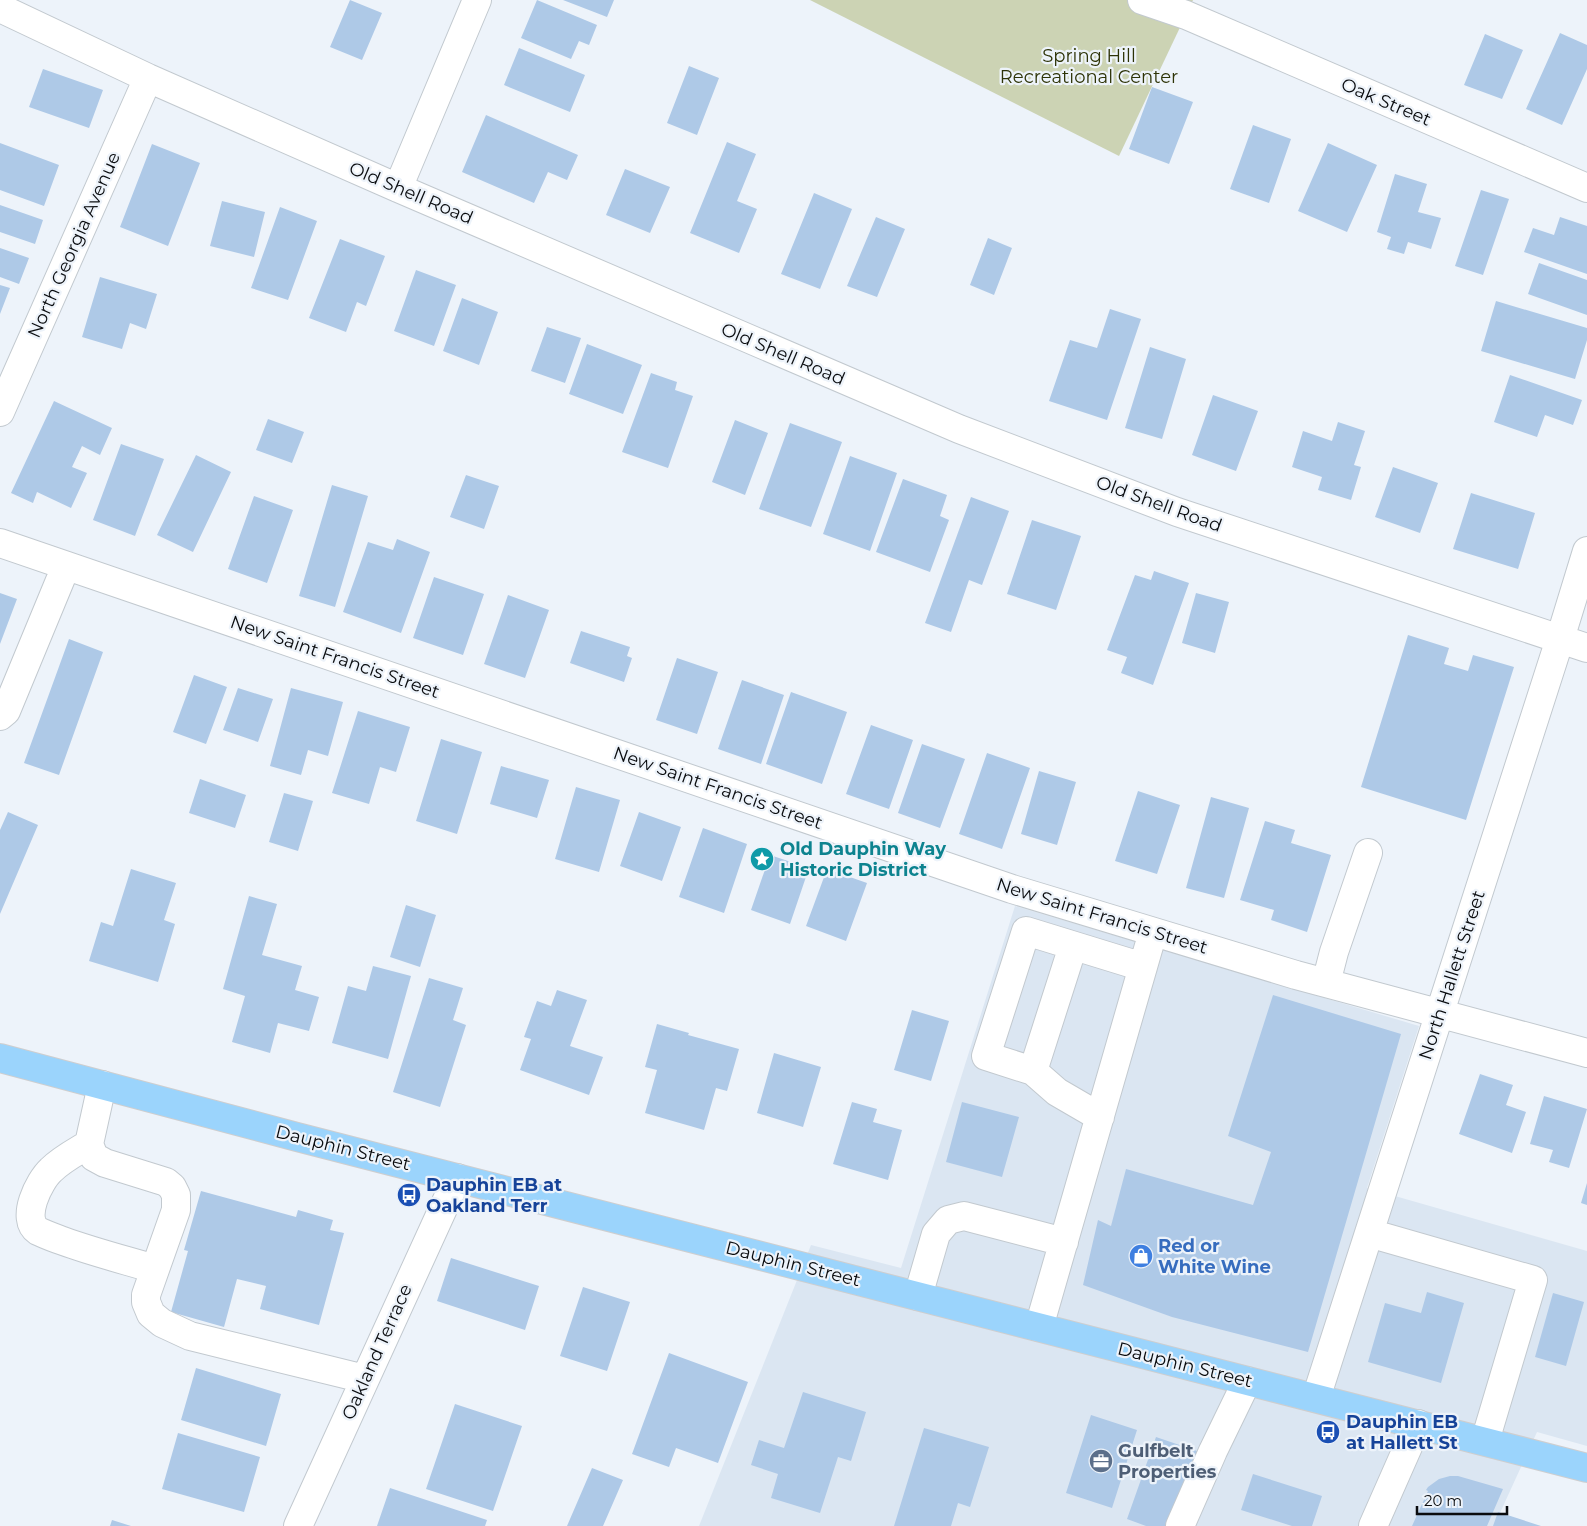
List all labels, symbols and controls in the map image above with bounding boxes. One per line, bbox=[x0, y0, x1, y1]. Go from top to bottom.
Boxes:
park label: Spring Hill Recreational Center bbox=[1000, 45, 1178, 88]
street label: Oak Street bbox=[1338, 73, 1434, 131]
street label: North Georgia Avenue bbox=[23, 149, 125, 341]
street label: Old Shell Road bbox=[346, 157, 476, 229]
street label: Old Shell Road bbox=[718, 318, 848, 390]
street label: Old Shell Road bbox=[1093, 471, 1225, 537]
street label: New Saint Francis Street bbox=[227, 611, 443, 703]
street label: New Saint Francis Street bbox=[610, 742, 826, 834]
place label: Old Dauphin Way Historic District bbox=[780, 838, 946, 881]
place icon: Old Dauphin Way Historic District bbox=[749, 846, 775, 872]
street label: New Saint Francis Street bbox=[994, 873, 1210, 959]
street label: North Hallett Street bbox=[1414, 887, 1490, 1063]
street label: Dauphin Street bbox=[273, 1121, 413, 1175]
place label: Dauphin EB at Oakland Terr bbox=[426, 1174, 562, 1217]
bus stop icon: Dauphin EB at Oakland Terr bbox=[396, 1182, 422, 1208]
place label: Red or White Wine bbox=[1158, 1235, 1271, 1278]
street label: Dauphin Street bbox=[723, 1237, 863, 1291]
shop icon: Red or White Wine bbox=[1128, 1243, 1154, 1269]
street label: Oakland Terrace bbox=[337, 1281, 417, 1423]
street label: Dauphin Street bbox=[1115, 1338, 1255, 1392]
place label: Dauphin EB at Hallett St bbox=[1346, 1411, 1458, 1454]
bus stop icon: Dauphin EB at Hallett St bbox=[1315, 1419, 1341, 1445]
place label: Gulfbelt Properties bbox=[1118, 1440, 1217, 1483]
office icon: Gulfbelt Properties bbox=[1088, 1448, 1114, 1474]
scale bar bbox=[1417, 1484, 1507, 1516]
text: 20 m bbox=[1424, 1491, 1462, 1510]

